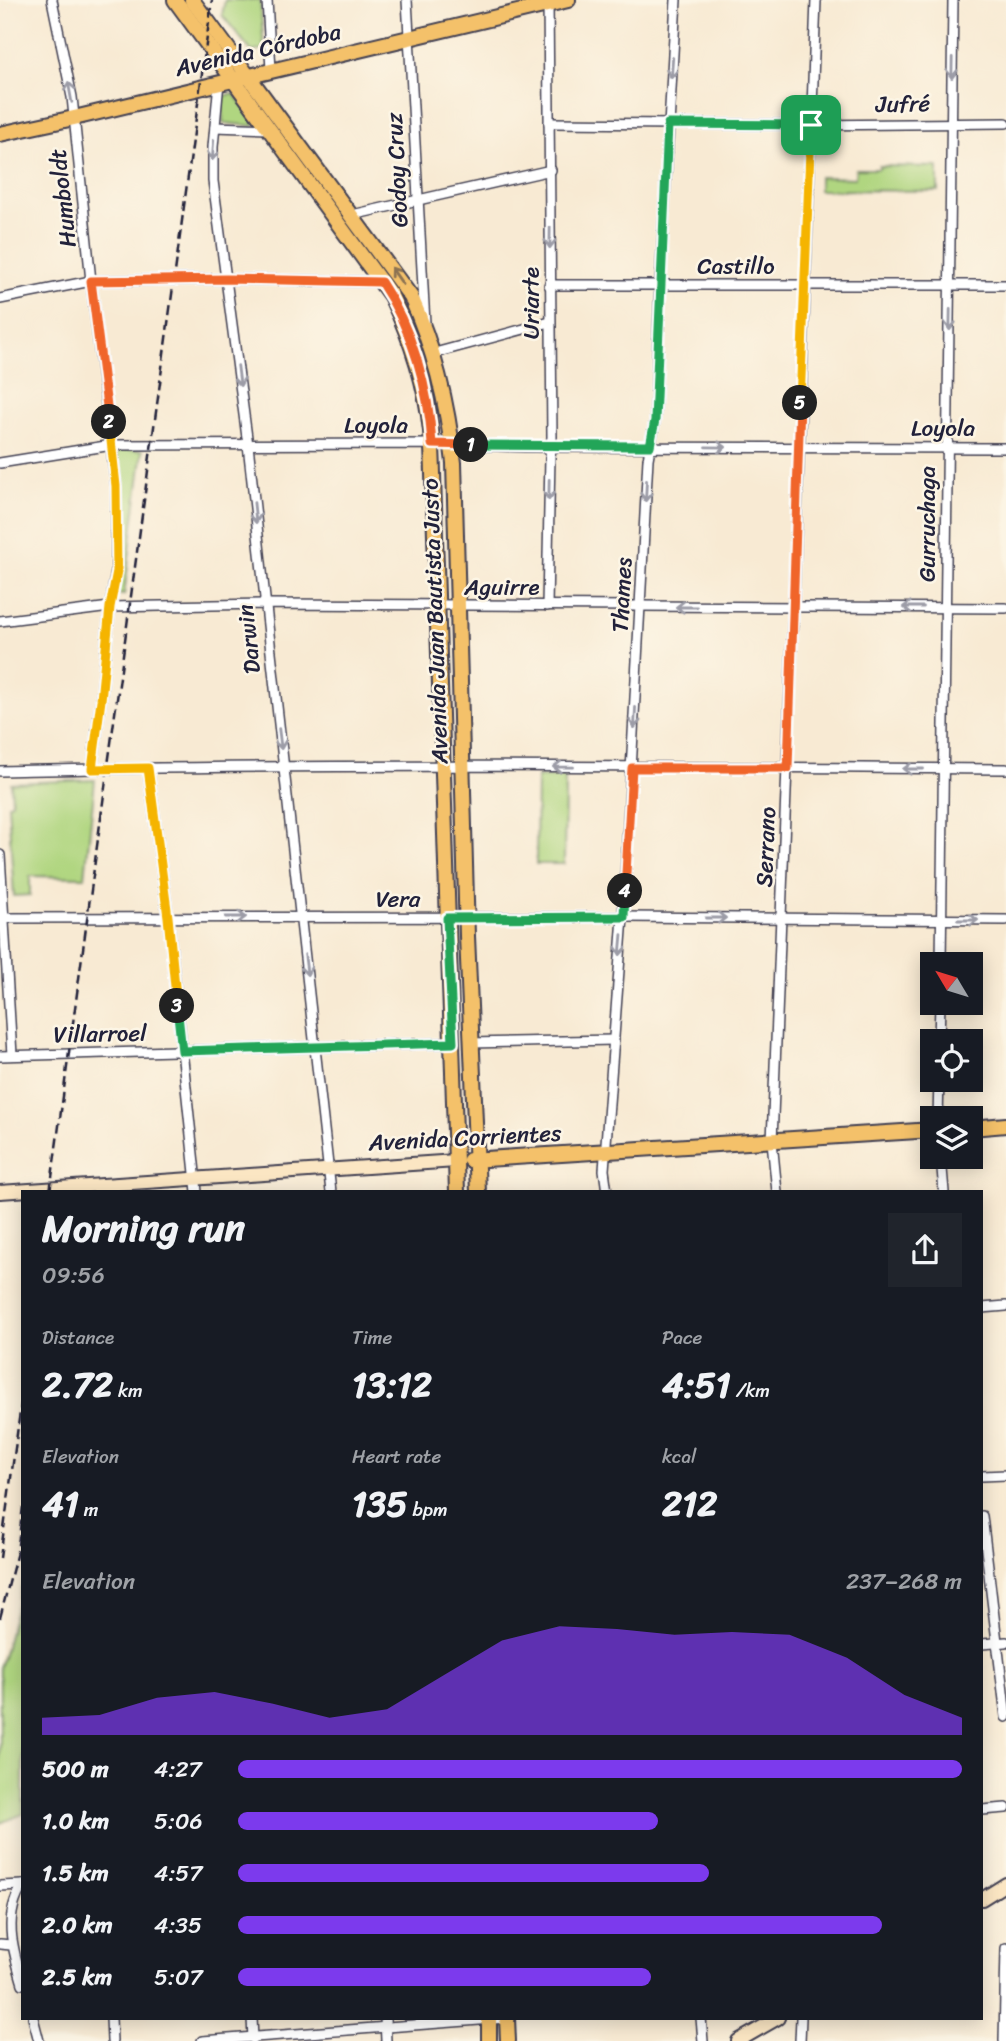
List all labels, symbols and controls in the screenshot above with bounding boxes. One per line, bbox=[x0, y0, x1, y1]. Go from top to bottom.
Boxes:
street label: Avenida Córdoba bbox=[170, 11, 345, 89]
one-way arrow bbox=[665, 56, 678, 79]
one-way arrow bbox=[945, 56, 959, 79]
one-way arrow bbox=[63, 81, 76, 104]
street label: Jufré bbox=[874, 83, 931, 125]
pin bbox=[781, 95, 841, 155]
icon: arrive bbox=[792, 106, 830, 144]
street label: Godoy Cruz bbox=[373, 111, 420, 228]
one-way arrow bbox=[206, 139, 219, 161]
street label: Humboldt bbox=[37, 147, 89, 249]
one-way arrow bbox=[543, 226, 557, 249]
street label: Castillo bbox=[697, 246, 775, 287]
one-way arrow bbox=[390, 267, 404, 286]
street label: Uriarte bbox=[511, 267, 552, 339]
one-way arrow bbox=[943, 308, 956, 331]
one-way arrow bbox=[233, 364, 246, 387]
pin: 5 bbox=[782, 386, 818, 420]
text: 5 bbox=[794, 386, 805, 419]
pin: 2 bbox=[92, 404, 126, 440]
text: 2 bbox=[103, 405, 114, 438]
street label: Loyola bbox=[344, 405, 408, 446]
street label: Loyola bbox=[911, 408, 975, 449]
pin: 1 bbox=[454, 428, 489, 462]
text: 1 bbox=[466, 428, 475, 461]
one-way arrow bbox=[705, 440, 728, 454]
street label: Gurruchaga bbox=[907, 466, 948, 582]
street label: Avenida Juan Bautista Justo bbox=[410, 477, 461, 765]
one-way arrow bbox=[542, 478, 556, 501]
one-way arrow bbox=[640, 479, 653, 502]
one-way arrow bbox=[248, 501, 261, 524]
street label: Thames bbox=[600, 556, 644, 634]
street label: Aguirre bbox=[463, 567, 540, 608]
one-way arrow bbox=[675, 600, 698, 614]
one-way arrow bbox=[902, 600, 925, 614]
street label: Darwin bbox=[225, 602, 273, 676]
one-way arrow bbox=[628, 706, 641, 729]
one-way arrow bbox=[273, 727, 286, 750]
one-way arrow bbox=[552, 760, 575, 774]
one-way arrow bbox=[902, 762, 925, 776]
street label: Serrano bbox=[743, 806, 789, 888]
pin: 4 bbox=[608, 874, 642, 908]
text: 4 bbox=[619, 874, 630, 907]
street label: Vera bbox=[376, 879, 421, 920]
one-way arrow bbox=[225, 910, 248, 924]
one-way arrow bbox=[704, 911, 727, 925]
one-way arrow bbox=[956, 913, 979, 927]
one-way arrow bbox=[614, 933, 627, 956]
north arrow bbox=[920, 952, 984, 1015]
map controls bbox=[920, 952, 983, 1169]
one-way arrow bbox=[300, 953, 313, 976]
pin: 3 bbox=[160, 988, 194, 1024]
text: 3 bbox=[171, 989, 182, 1022]
street label: Villarroel bbox=[53, 1013, 147, 1055]
button: locate bbox=[920, 1029, 983, 1092]
button: layers bbox=[920, 1106, 983, 1169]
street label: Avenida Corrientes bbox=[366, 1112, 563, 1164]
text: Morning run bbox=[42, 1195, 245, 1262]
button: share bbox=[888, 1213, 962, 1287]
text: 09:56 bbox=[42, 1255, 105, 1296]
text: Distance bbox=[42, 1321, 114, 1354]
text: Time bbox=[352, 1321, 392, 1354]
text: Pace bbox=[662, 1321, 702, 1354]
text: 2.72 bbox=[42, 1354, 113, 1416]
text: 13:12 bbox=[352, 1354, 432, 1416]
text: 4:51 bbox=[662, 1354, 731, 1416]
text: km bbox=[113, 1374, 143, 1407]
text: /km bbox=[731, 1374, 770, 1407]
text: Elevation bbox=[42, 1440, 119, 1473]
text: Heart rate bbox=[352, 1440, 441, 1473]
text: kcal bbox=[662, 1440, 697, 1473]
text: 41 bbox=[42, 1473, 79, 1535]
text: 135 bbox=[352, 1473, 408, 1535]
text: 212 bbox=[662, 1473, 717, 1535]
text: m bbox=[79, 1493, 98, 1526]
text: bpm bbox=[408, 1493, 448, 1526]
text: Elevation bbox=[42, 1561, 135, 1602]
text: 237–268 m bbox=[846, 1561, 962, 1602]
text: 500 m bbox=[42, 1749, 109, 1790]
text: 4:27 bbox=[154, 1749, 202, 1790]
text: 1.0 km bbox=[42, 1801, 109, 1842]
text: 5:06 bbox=[154, 1801, 203, 1842]
text: 1.5 km bbox=[42, 1853, 109, 1894]
text: 4:57 bbox=[154, 1853, 203, 1894]
text: 2.0 km bbox=[42, 1905, 113, 1946]
text: 4:35 bbox=[154, 1905, 202, 1946]
text: 2.5 km bbox=[42, 1957, 112, 1998]
text: 5:07 bbox=[154, 1957, 203, 1998]

